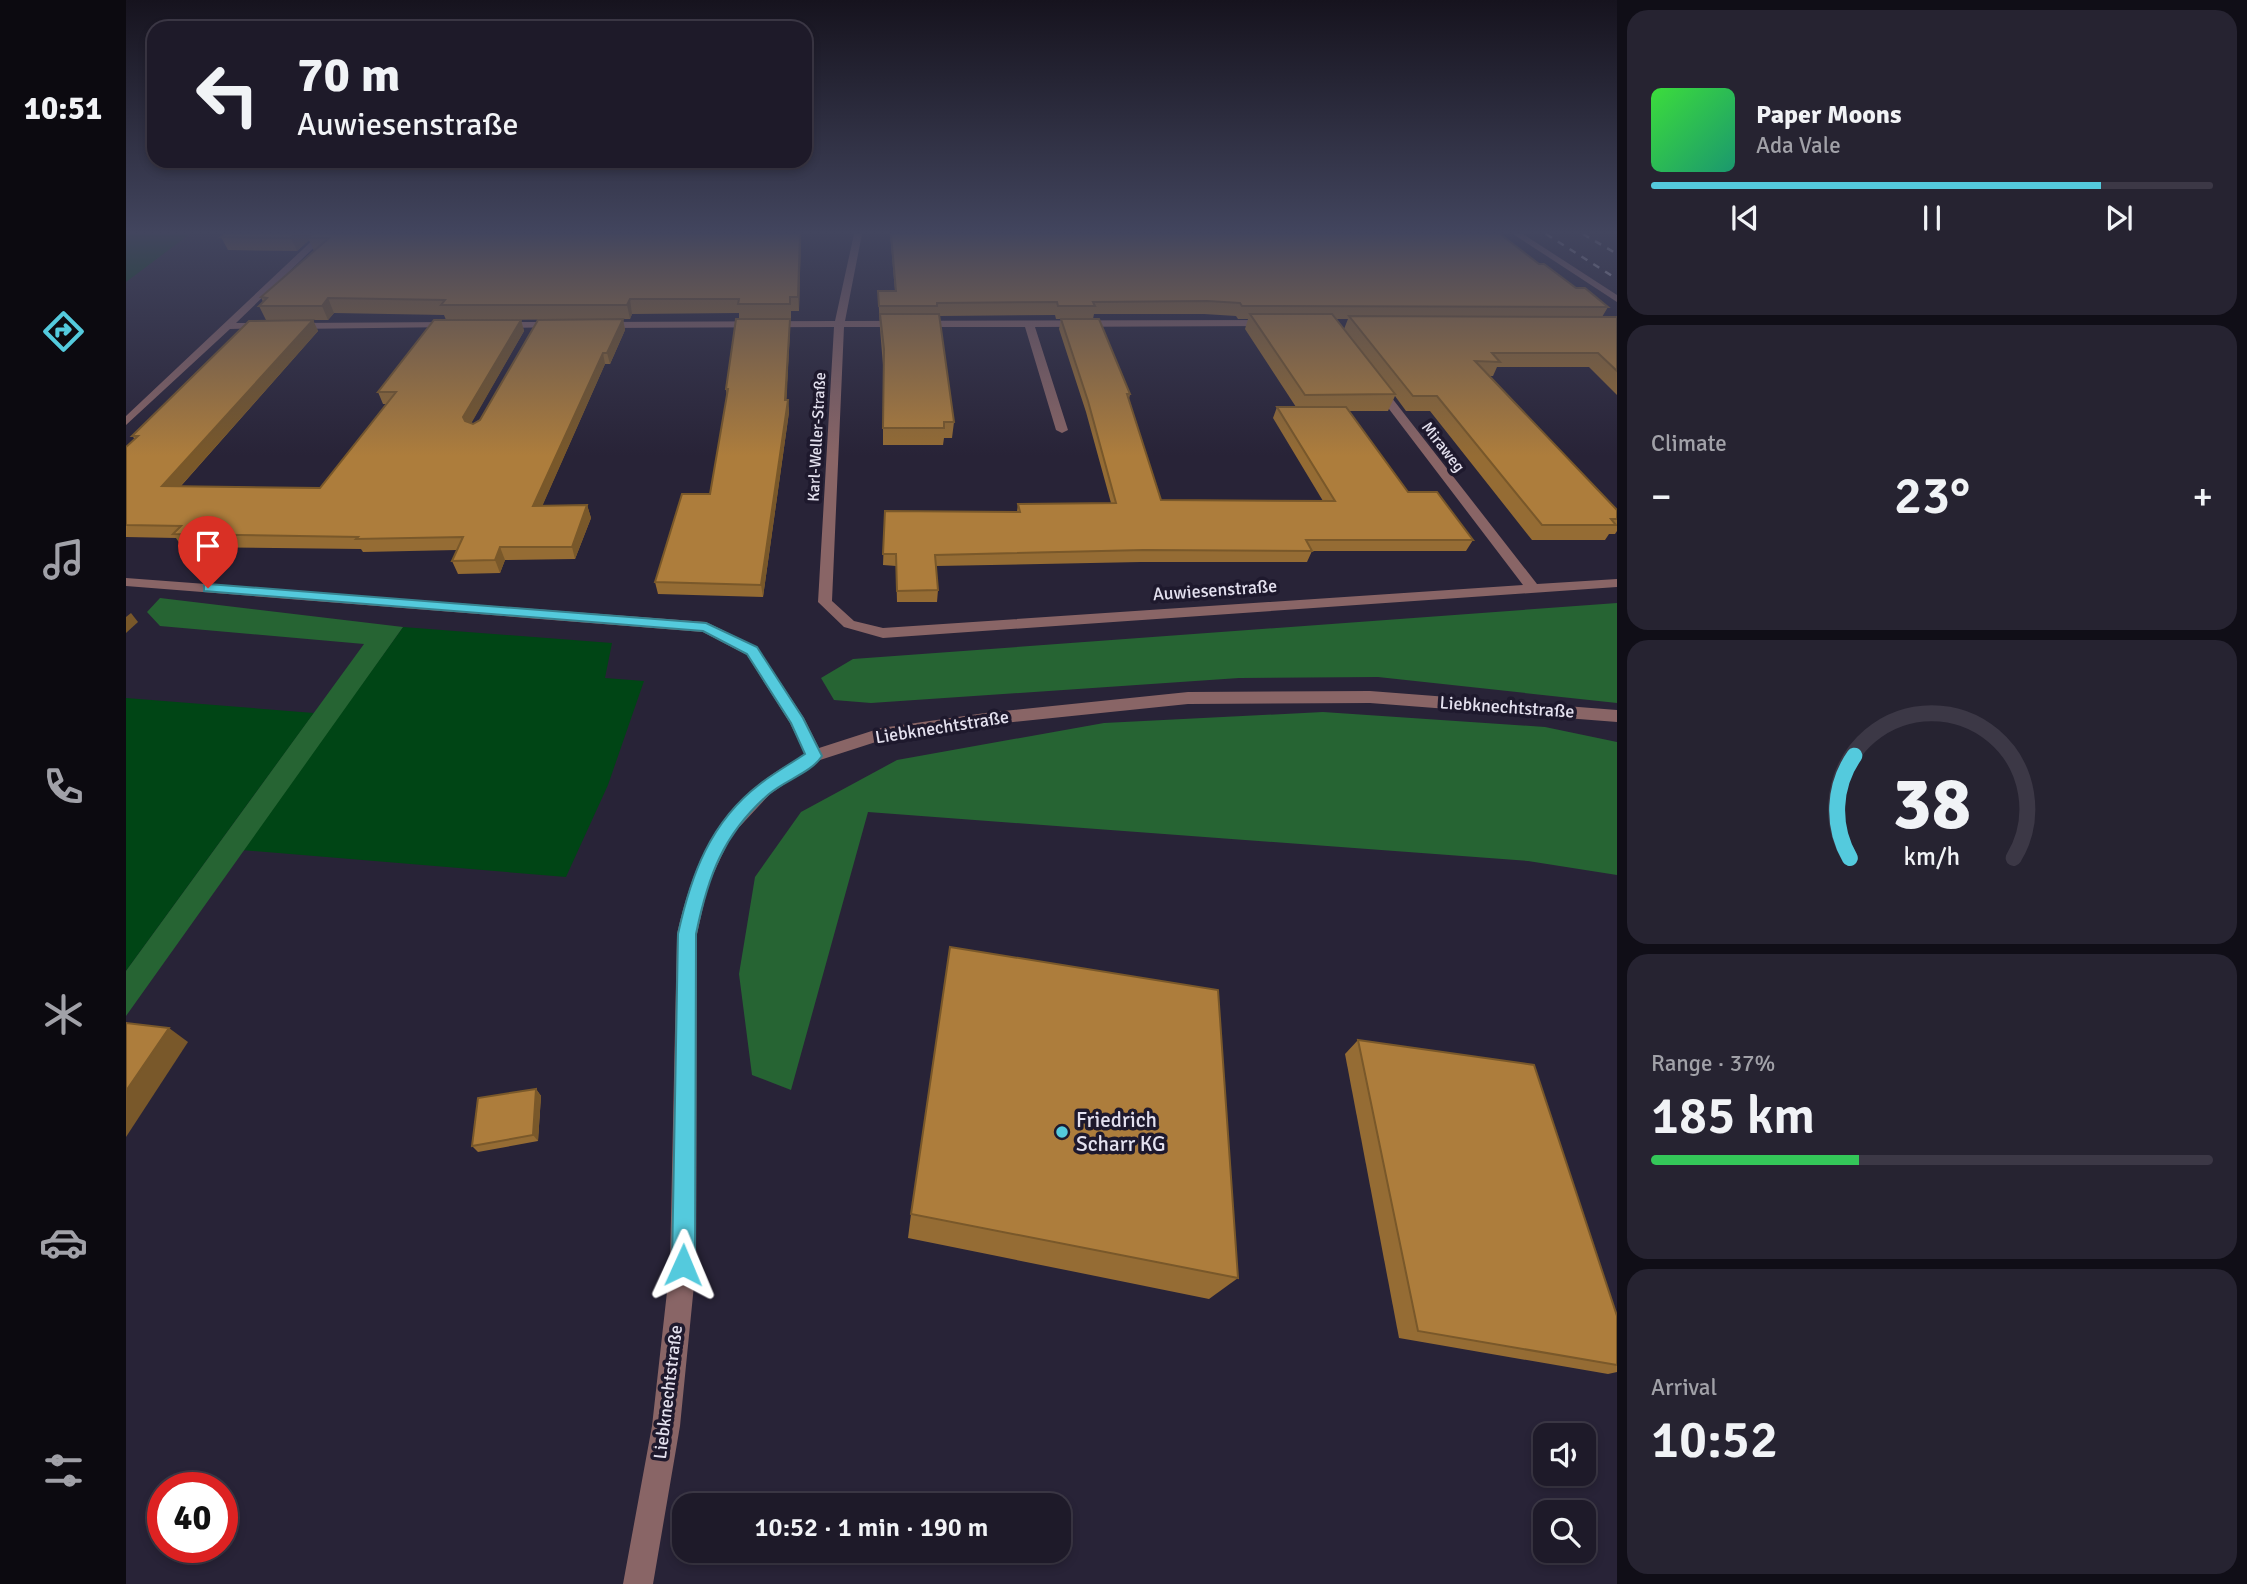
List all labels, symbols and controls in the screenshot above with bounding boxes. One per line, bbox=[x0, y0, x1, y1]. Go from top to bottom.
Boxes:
text: 70 m bbox=[297, 45, 400, 105]
icon: left bbox=[182, 49, 273, 140]
text: 10:51 bbox=[24, 89, 102, 128]
text: Paper Moons bbox=[1756, 99, 1902, 131]
text: Auwiesenstraße bbox=[297, 105, 518, 144]
text: Ada Vale bbox=[1756, 131, 1841, 160]
icon: previous bbox=[1726, 199, 1764, 237]
icon: pause bbox=[1913, 199, 1951, 237]
icon: next bbox=[2100, 199, 2138, 237]
icon: directions bbox=[39, 307, 88, 356]
street label: Karl-Weller-Straße bbox=[804, 372, 830, 502]
street label: Miraweg bbox=[1417, 418, 1469, 476]
text: Climate bbox=[1651, 429, 1727, 458]
text: 23° bbox=[1894, 464, 1970, 528]
text: − bbox=[1651, 473, 1672, 520]
text: + bbox=[2192, 473, 2213, 520]
pin bbox=[178, 516, 238, 588]
icon: arrive bbox=[189, 527, 227, 565]
icon: music bbox=[39, 535, 88, 584]
street label: Auwiesenstraße bbox=[1152, 575, 1278, 605]
street label: Liebknechtstraße bbox=[1439, 691, 1575, 723]
street label: Liebknechtstraße bbox=[874, 706, 1010, 748]
text: 38 bbox=[1893, 760, 1971, 849]
icon: phone bbox=[39, 762, 88, 811]
text: km/h bbox=[1904, 841, 1960, 872]
icon: climate bbox=[39, 990, 88, 1039]
text: Range · 37% bbox=[1651, 1049, 1775, 1078]
text: 185 km bbox=[1651, 1084, 1815, 1148]
place label: Friedrich Scharr KG bbox=[1076, 1107, 1166, 1157]
marker: Friedrich Scharr KG bbox=[1054, 1124, 1070, 1140]
icon: car bbox=[39, 1218, 88, 1267]
position arrow bbox=[646, 1228, 720, 1302]
street label: Liebknechtstraße bbox=[649, 1324, 687, 1460]
text: Arrival bbox=[1651, 1373, 1717, 1402]
text: 10:52 bbox=[1651, 1408, 1778, 1472]
map controls bbox=[1533, 1423, 1596, 1563]
button: sound bbox=[1533, 1423, 1596, 1486]
icon: filters bbox=[39, 1446, 88, 1495]
speed limit sign: 40 bbox=[147, 1472, 238, 1563]
button: search bbox=[1533, 1500, 1596, 1563]
text: 10:52 · 1 min · 190 m bbox=[755, 1512, 988, 1544]

